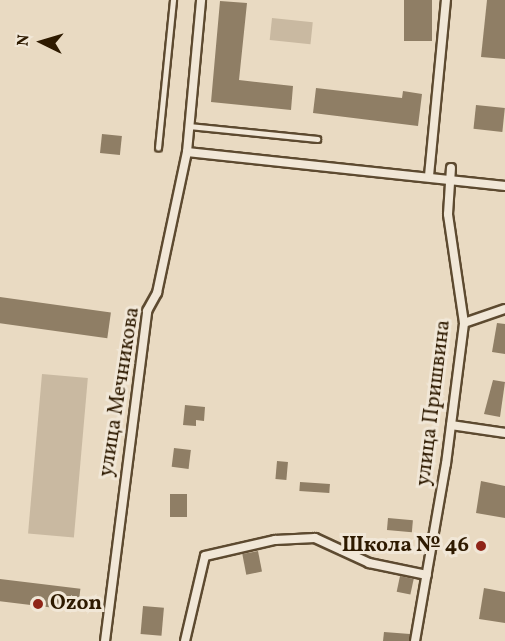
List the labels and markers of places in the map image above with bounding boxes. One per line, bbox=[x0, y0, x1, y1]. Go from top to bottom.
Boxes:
place label: Школа № 46 bbox=[342, 533, 469, 559]
marker: Школа № 46 bbox=[474, 539, 488, 553]
place label: Ozon bbox=[50, 591, 102, 617]
marker: Ozon bbox=[31, 597, 45, 611]

